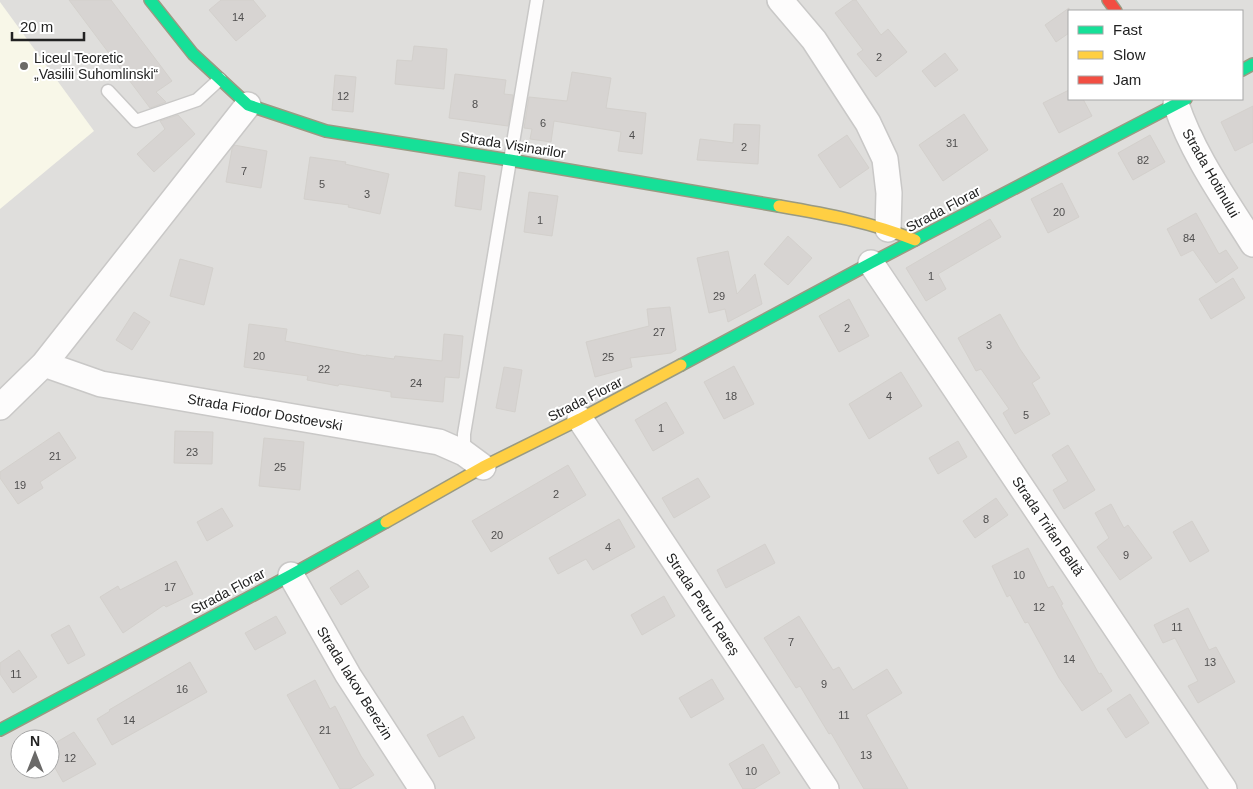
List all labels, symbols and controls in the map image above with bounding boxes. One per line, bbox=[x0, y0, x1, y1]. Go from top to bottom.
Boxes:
scale bar bbox=[12, 10, 85, 42]
legend bbox=[1068, 10, 1243, 100]
house number: 14 bbox=[232, 11, 244, 23]
text: 20 m bbox=[20, 18, 53, 35]
text: Fast bbox=[1113, 21, 1143, 38]
text: Slow bbox=[1113, 46, 1146, 63]
place label: Liceul Teoretic „Vasilii Suhomlinski“ bbox=[34, 50, 159, 82]
house number: 2 bbox=[876, 51, 882, 63]
marker: Liceul Teoretic „Vasilii Suhomlinski“ bbox=[18, 60, 30, 72]
text: Jam bbox=[1113, 71, 1141, 88]
house number: 12 bbox=[337, 90, 349, 102]
house number: 8 bbox=[472, 98, 478, 110]
house number: 6 bbox=[540, 117, 546, 129]
street label: Strada Hotinului bbox=[1179, 126, 1243, 220]
street label: Strada Vișinarilor bbox=[459, 129, 567, 161]
house number: 4 bbox=[629, 129, 635, 141]
house number: 31 bbox=[946, 137, 958, 149]
house number: 2 bbox=[741, 141, 747, 153]
house number: 82 bbox=[1137, 154, 1149, 166]
house number: 7 bbox=[241, 165, 247, 177]
house number: 5 bbox=[319, 178, 325, 190]
street label: Strada Florar bbox=[903, 183, 983, 235]
house number: 3 bbox=[364, 188, 370, 200]
house number: 20 bbox=[1053, 206, 1065, 218]
house number: 1 bbox=[537, 214, 543, 226]
house number: 84 bbox=[1183, 232, 1195, 244]
house number: 1 bbox=[928, 270, 934, 282]
house number: 29 bbox=[713, 290, 725, 302]
house number: 2 bbox=[844, 322, 850, 334]
house number: 27 bbox=[653, 326, 665, 338]
house number: 3 bbox=[986, 339, 992, 351]
house number: 20 bbox=[253, 350, 265, 362]
house number: 25 bbox=[602, 351, 614, 363]
house number: 22 bbox=[318, 363, 330, 375]
street label: Strada Florar bbox=[545, 373, 625, 425]
house number: 24 bbox=[410, 377, 422, 389]
street label: Strada Fiodor Dostoevski bbox=[186, 390, 344, 434]
house number: 18 bbox=[725, 390, 737, 402]
house number: 4 bbox=[886, 390, 892, 402]
house number: 5 bbox=[1023, 409, 1029, 421]
house number: 1 bbox=[658, 422, 664, 434]
house number: 23 bbox=[186, 446, 198, 458]
house number: 21 bbox=[49, 450, 61, 462]
house number: 25 bbox=[274, 461, 286, 473]
street label: Strada Trifan Baltă bbox=[1009, 473, 1087, 579]
house number: 19 bbox=[14, 479, 26, 491]
house number: 2 bbox=[553, 488, 559, 500]
house number: 8 bbox=[983, 513, 989, 525]
house number: 20 bbox=[491, 529, 503, 541]
house number: 4 bbox=[605, 541, 611, 553]
house number: 9 bbox=[1123, 549, 1129, 561]
street label: Strada Petru Rareș bbox=[663, 550, 743, 658]
street label: Strada Florar bbox=[188, 565, 268, 617]
house number: 10 bbox=[1013, 569, 1025, 581]
house number: 17 bbox=[164, 581, 176, 593]
house number: 12 bbox=[1033, 601, 1045, 613]
house number: 11 bbox=[1171, 621, 1183, 633]
street label: Strada Iakov Berezin bbox=[314, 624, 396, 742]
house number: 7 bbox=[788, 636, 794, 648]
house number: 14 bbox=[1063, 653, 1075, 665]
house number: 13 bbox=[1204, 656, 1216, 668]
house number: 11 bbox=[10, 668, 22, 680]
house number: 9 bbox=[821, 678, 827, 690]
house number: 16 bbox=[176, 683, 188, 695]
house number: 11 bbox=[838, 709, 850, 721]
house number: 14 bbox=[123, 714, 135, 726]
house number: 21 bbox=[319, 724, 331, 736]
north arrow bbox=[10, 729, 60, 779]
text: N bbox=[30, 733, 40, 749]
house number: 13 bbox=[860, 749, 872, 761]
house number: 12 bbox=[64, 752, 76, 764]
house number: 10 bbox=[745, 765, 757, 777]

